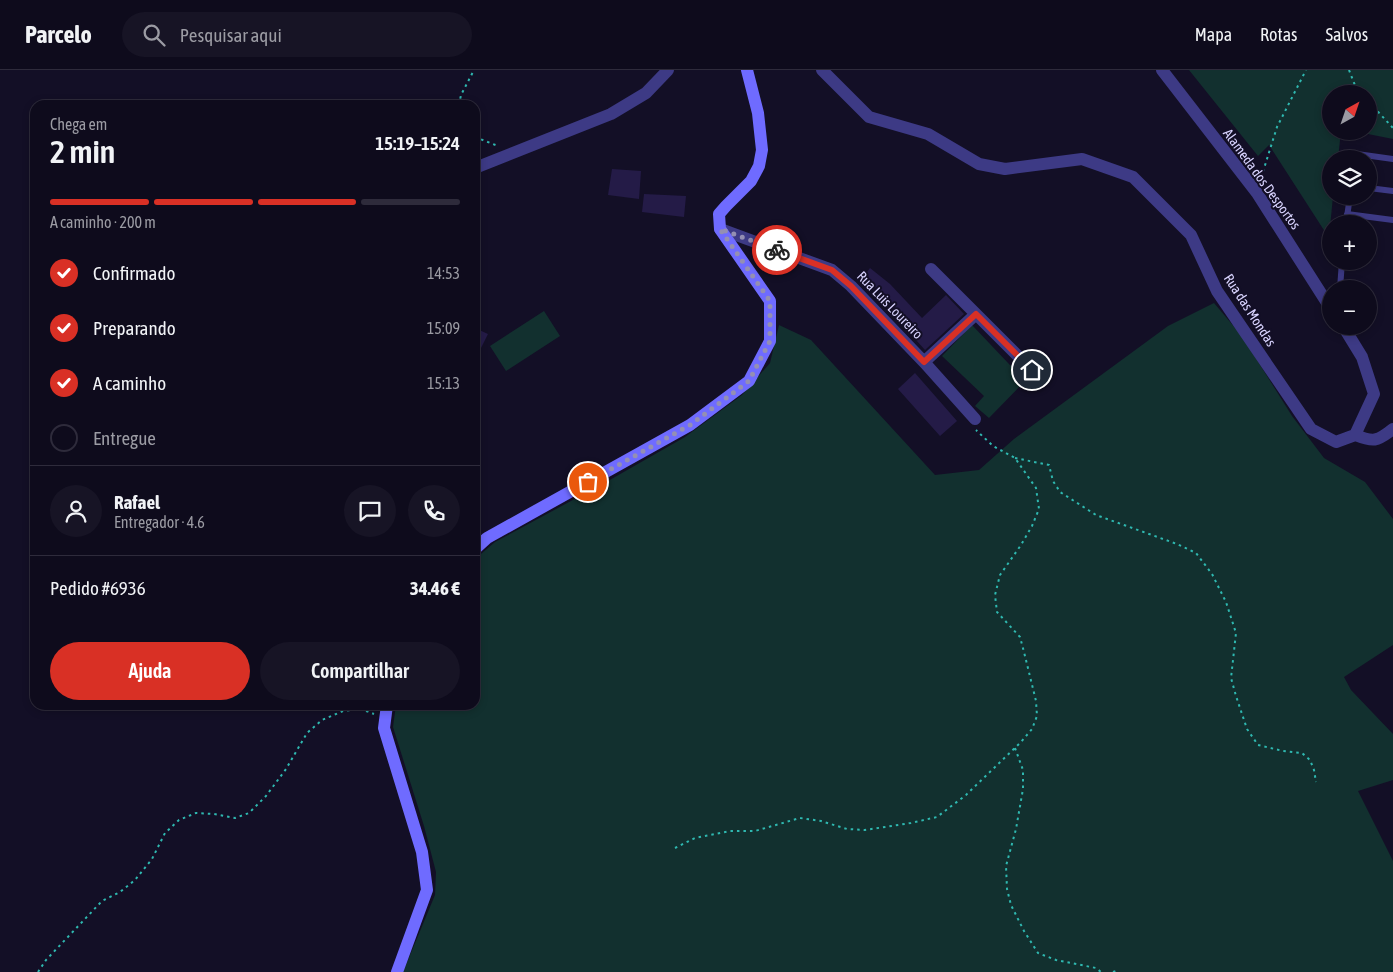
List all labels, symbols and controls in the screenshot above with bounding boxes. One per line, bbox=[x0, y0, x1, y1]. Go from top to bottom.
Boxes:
search box bbox=[122, 12, 472, 57]
text: Parcelo bbox=[25, 21, 92, 48]
icon: search bbox=[140, 21, 168, 49]
text: Pesquisar aqui bbox=[180, 24, 282, 46]
text: Mapa bbox=[1195, 24, 1232, 45]
text: Rotas bbox=[1260, 24, 1297, 45]
text: Salvos bbox=[1325, 24, 1368, 45]
north arrow bbox=[1322, 85, 1378, 140]
map controls bbox=[1322, 85, 1377, 335]
text: Chega em bbox=[50, 115, 107, 133]
street label: Alameda dos Desportos bbox=[1220, 126, 1304, 232]
text: 15:19–15:24 bbox=[375, 132, 460, 154]
text: 2 min bbox=[50, 133, 115, 170]
button: layers bbox=[1322, 150, 1377, 205]
text: A caminho · 200 m bbox=[50, 213, 156, 231]
button: + bbox=[1322, 215, 1377, 270]
courier bbox=[752, 225, 802, 275]
icon: bike bbox=[763, 236, 791, 264]
icon: check bbox=[50, 259, 78, 287]
text: Confirmado bbox=[93, 262, 175, 284]
text: 14:53 bbox=[427, 264, 460, 282]
street label: Rua Luis Loureiro bbox=[854, 268, 926, 342]
street label: Rua das Mondas bbox=[1221, 271, 1279, 349]
button: − bbox=[1322, 280, 1377, 335]
icon: check bbox=[50, 314, 78, 342]
text: Preparando bbox=[93, 317, 176, 339]
text: 15:09 bbox=[427, 319, 460, 337]
pin bbox=[1011, 349, 1053, 391]
icon: home bbox=[1018, 356, 1046, 384]
icon: check bbox=[50, 369, 78, 397]
text: A caminho bbox=[93, 372, 166, 394]
text: 15:13 bbox=[427, 374, 460, 392]
text: Entregue bbox=[93, 427, 156, 449]
pin bbox=[567, 461, 609, 503]
icon: bag bbox=[574, 468, 602, 496]
button: person bbox=[50, 485, 102, 537]
button: chat bbox=[344, 485, 396, 537]
button: phone bbox=[408, 485, 460, 537]
text: Rafael bbox=[114, 491, 160, 513]
text: Entregador · 4.6 bbox=[114, 513, 205, 531]
text: Pedido #6936 bbox=[50, 577, 146, 599]
text: 34.46 € bbox=[410, 577, 460, 599]
button: Ajuda bbox=[50, 642, 250, 700]
button: Compartilhar bbox=[260, 642, 460, 700]

